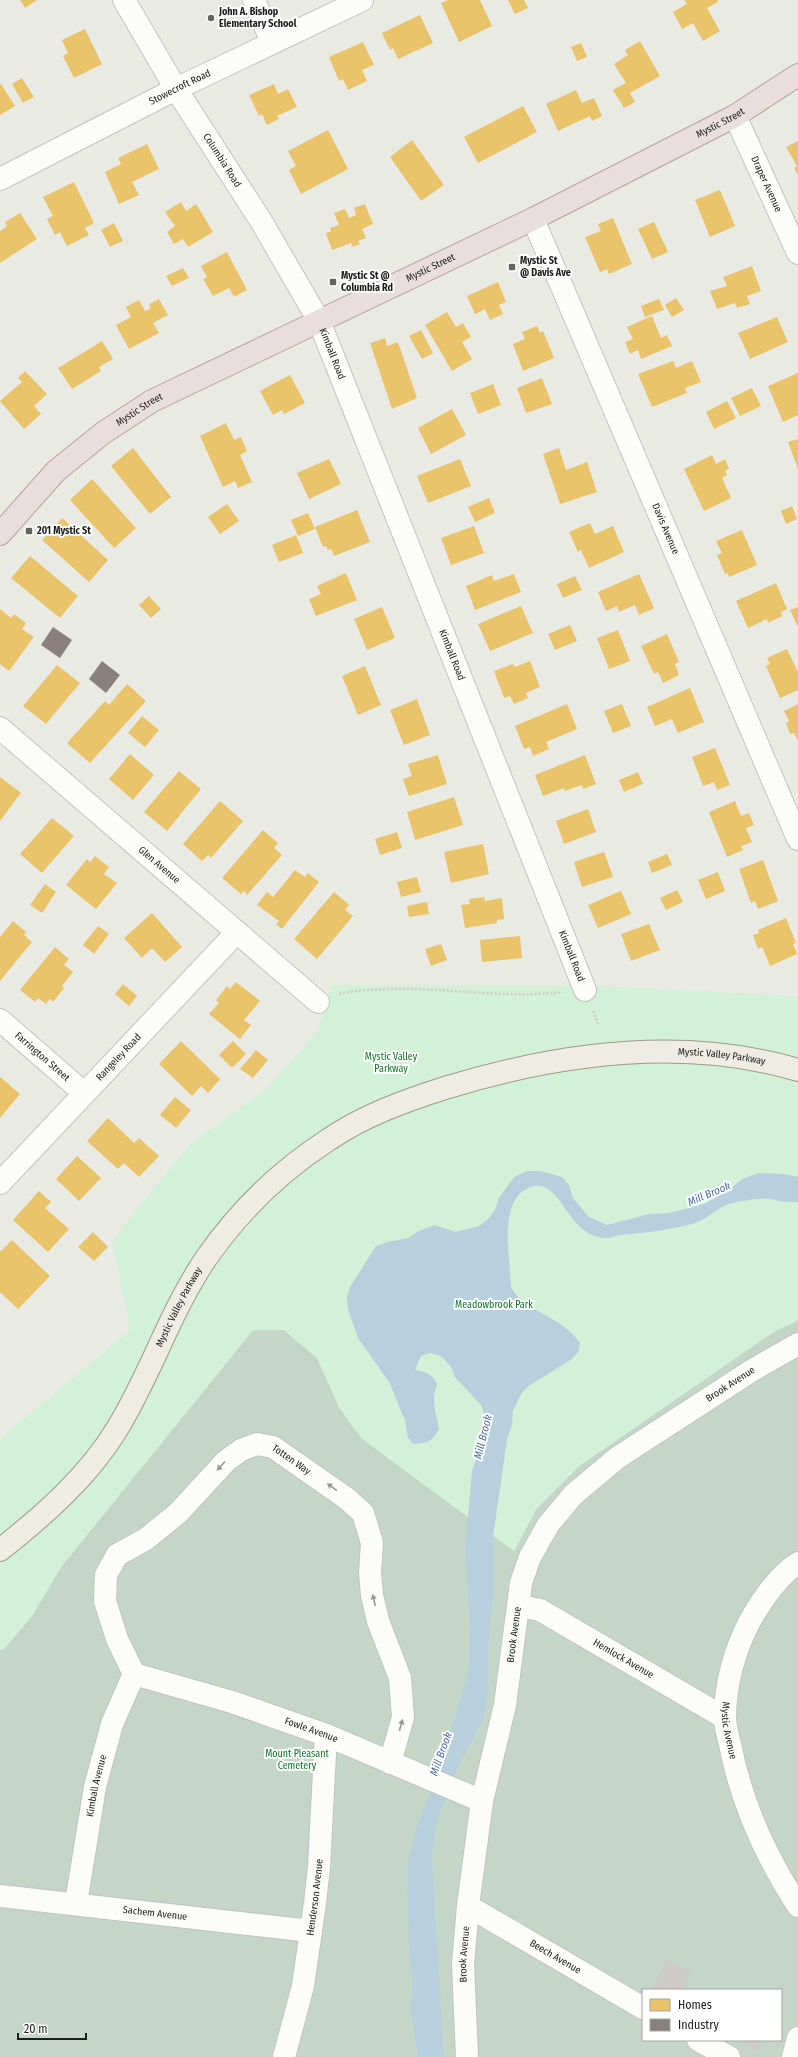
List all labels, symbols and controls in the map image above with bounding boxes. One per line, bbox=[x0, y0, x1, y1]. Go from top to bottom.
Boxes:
place label: John A. Bishop Elementary School bbox=[218, 6, 297, 30]
marker: John A. Bishop Elementary School bbox=[206, 13, 216, 23]
street label: Stowecroft Road bbox=[147, 67, 213, 108]
street label: Mystic Street bbox=[694, 105, 747, 141]
street label: Columbia Road bbox=[200, 131, 244, 190]
street label: Draper Avenue bbox=[748, 154, 784, 214]
street label: Mystic Street bbox=[404, 251, 458, 285]
place label: Mystic St @ Davis Ave bbox=[520, 255, 571, 279]
marker: Mystic St @ Davis Ave bbox=[507, 262, 517, 272]
place label: Mystic St @ Columbia Rd bbox=[341, 270, 393, 294]
marker: Mystic St @ Columbia Rd bbox=[328, 277, 338, 287]
street label: Kimball Road bbox=[317, 327, 348, 381]
street label: Mystic Street bbox=[114, 390, 165, 429]
street label: Davis Avenue bbox=[649, 502, 682, 556]
place label: 201 Mystic St bbox=[36, 525, 91, 537]
marker: 201 Mystic St bbox=[24, 526, 34, 536]
street label: Kimball Road bbox=[436, 628, 467, 682]
street label: Glen Avenue bbox=[136, 844, 182, 886]
street label: Kimball Road bbox=[556, 929, 587, 983]
street label: Farrington Street bbox=[12, 1030, 73, 1084]
street label: Rangeley Road bbox=[94, 1031, 144, 1083]
street label: Mystic Valley Parkway bbox=[678, 1046, 767, 1068]
park label: Mystic Valley Parkway bbox=[365, 1051, 418, 1075]
water label: Mill Brook bbox=[686, 1179, 733, 1209]
street label: Mystic Valley Parkway bbox=[154, 1265, 205, 1349]
park label: Meadowbrook Park bbox=[455, 1299, 533, 1311]
street label: Brook Avenue bbox=[704, 1364, 757, 1405]
water label: Mill Brook bbox=[471, 1413, 495, 1461]
street label: Totten Way bbox=[269, 1442, 314, 1478]
one-way arrow bbox=[216, 1461, 226, 1471]
one-way arrow bbox=[326, 1483, 337, 1491]
one-way arrow bbox=[370, 1594, 376, 1607]
street label: Brook Avenue bbox=[505, 1606, 524, 1663]
street label: Hemlock Avenue bbox=[591, 1636, 656, 1681]
street label: Mystic Avenue bbox=[719, 1701, 739, 1761]
street label: Fowle Avenue bbox=[283, 1715, 340, 1745]
one-way arrow bbox=[398, 1719, 404, 1731]
water label: Mill Brook bbox=[427, 1730, 455, 1778]
park label: Mount Pleasant Cemetery bbox=[265, 1748, 329, 1772]
street label: Kimball Avenue bbox=[84, 1753, 109, 1818]
street label: Henderson Avenue bbox=[304, 1859, 325, 1937]
street label: Sachem Avenue bbox=[122, 1904, 188, 1923]
street label: Brook Avenue bbox=[457, 1925, 472, 1983]
street label: Beech Avenue bbox=[527, 1937, 583, 1977]
legend bbox=[642, 1989, 782, 2041]
text: Homes bbox=[678, 1998, 712, 2012]
scale bar bbox=[18, 2015, 86, 2041]
text: Industry bbox=[678, 2018, 719, 2032]
text: 20 m bbox=[24, 2022, 48, 2036]

